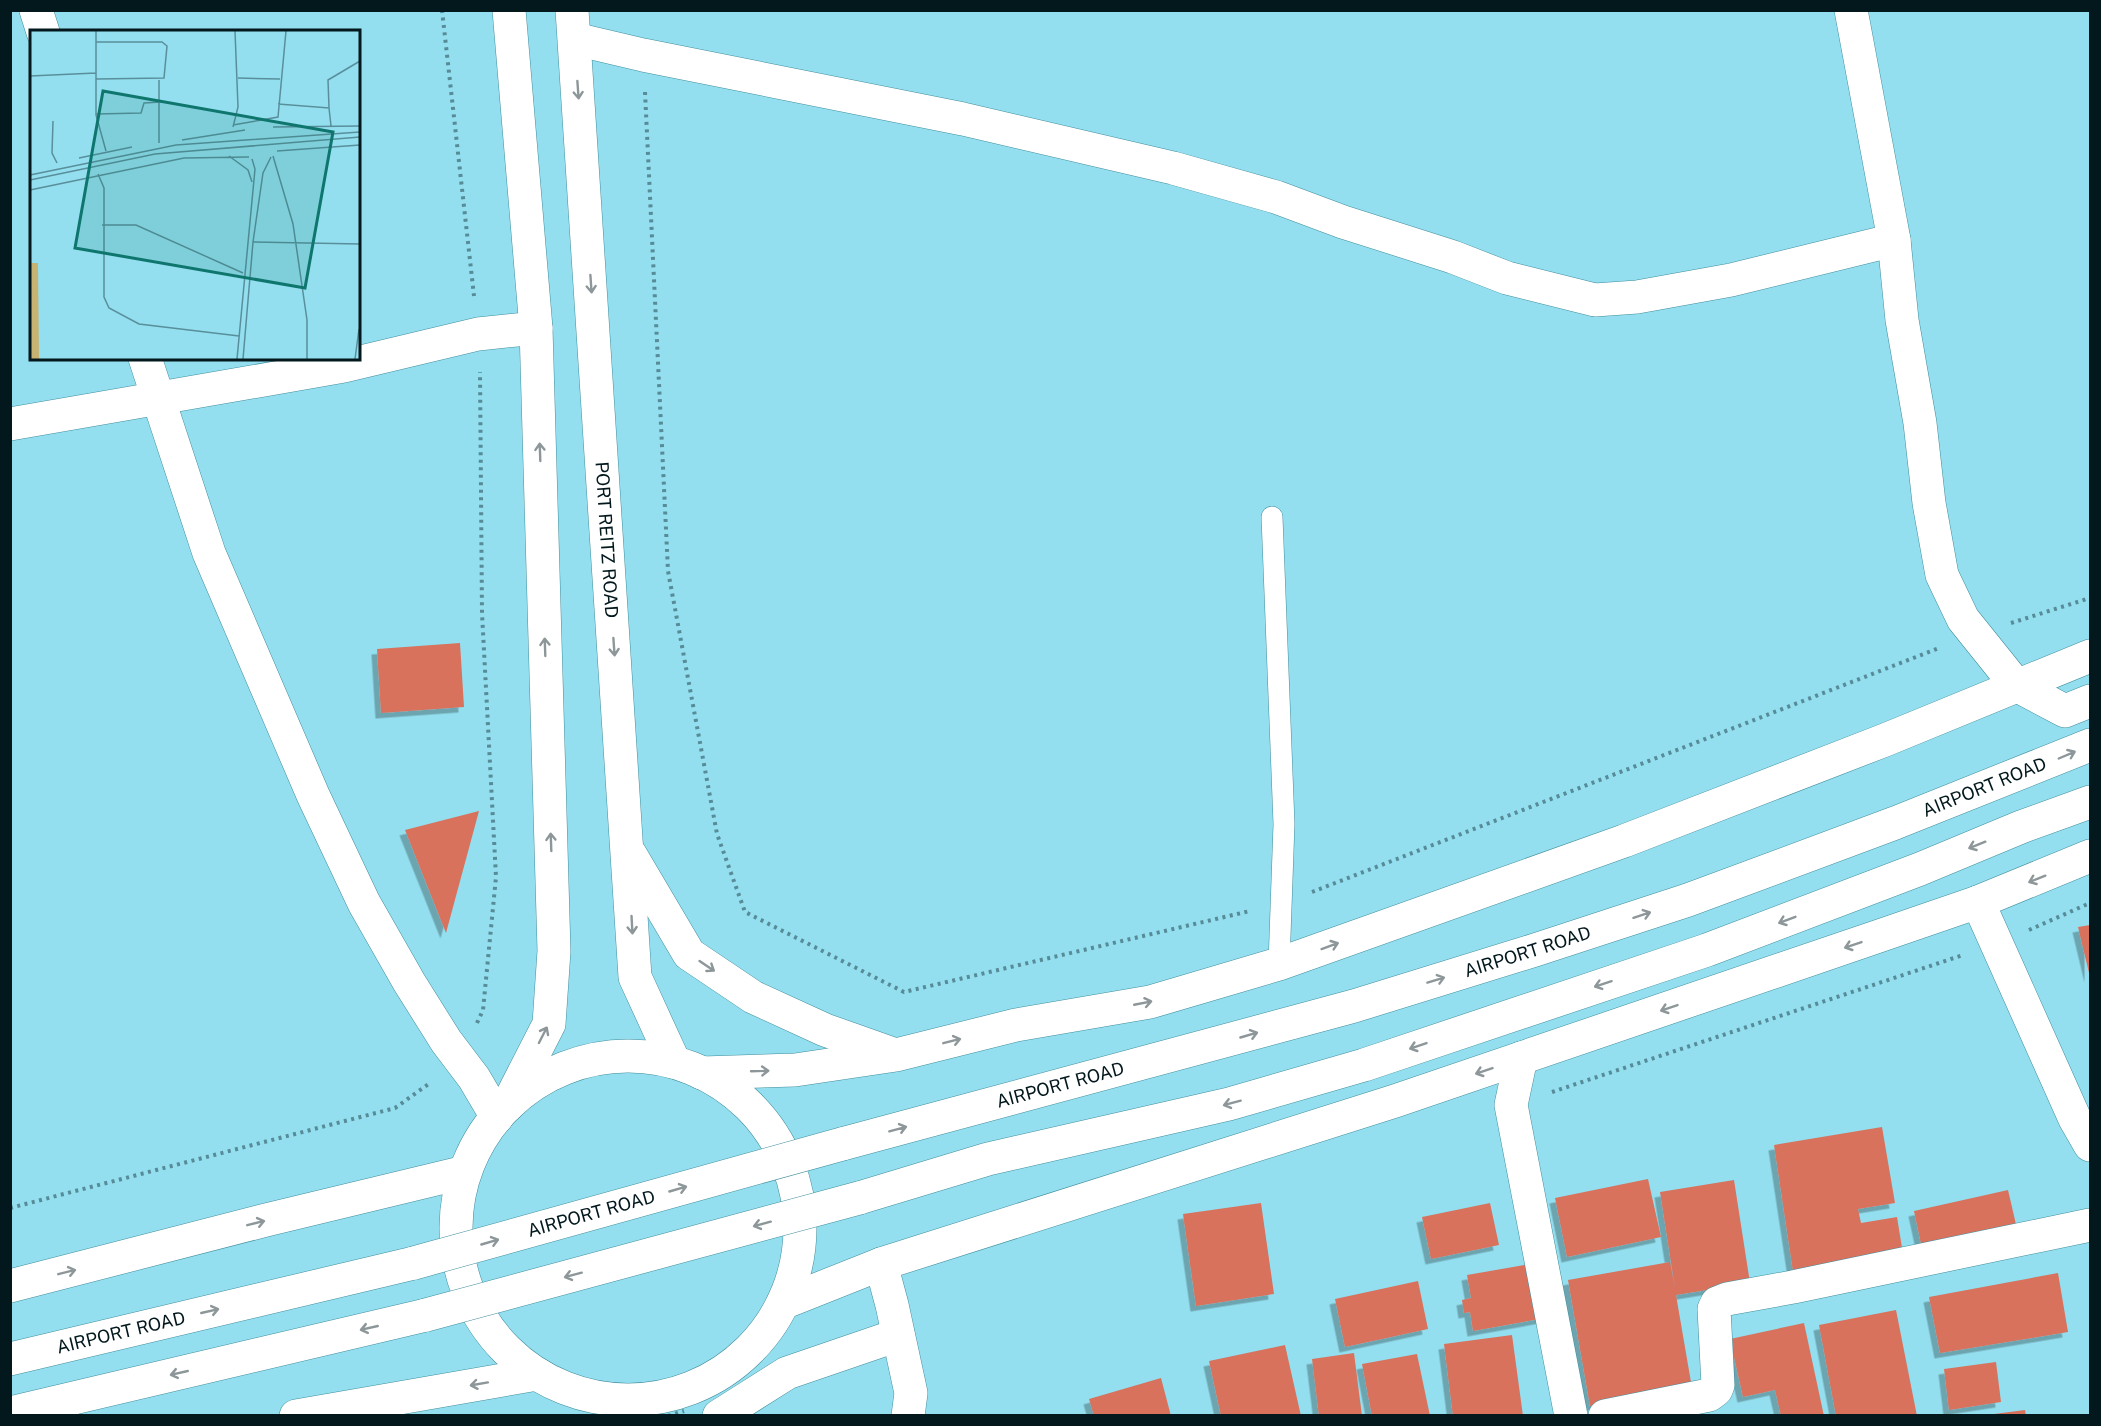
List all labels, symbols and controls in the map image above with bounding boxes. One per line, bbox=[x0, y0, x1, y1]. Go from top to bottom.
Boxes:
inset map bbox=[30, 30, 360, 360]
one-way arrow bbox=[573, 79, 584, 99]
one-way arrow bbox=[585, 274, 596, 294]
one-way arrow bbox=[534, 443, 545, 463]
street label: PORT REITZ ROAD bbox=[591, 461, 623, 619]
one-way arrow bbox=[609, 636, 620, 656]
one-way arrow bbox=[540, 637, 551, 657]
one-way arrow bbox=[2057, 749, 2075, 760]
street label: AIRPORT ROAD bbox=[1919, 753, 2049, 821]
one-way arrow bbox=[545, 832, 556, 852]
one-way arrow bbox=[1968, 840, 1987, 851]
one-way arrow bbox=[2028, 874, 2046, 885]
one-way arrow bbox=[1632, 909, 1651, 920]
one-way arrow bbox=[626, 915, 637, 934]
one-way arrow bbox=[1778, 915, 1797, 926]
street label: AIRPORT ROAD bbox=[1461, 921, 1593, 981]
one-way arrow bbox=[1320, 939, 1339, 950]
one-way arrow bbox=[1844, 940, 1863, 951]
one-way arrow bbox=[698, 960, 715, 972]
one-way arrow bbox=[1426, 974, 1445, 985]
one-way arrow bbox=[1594, 980, 1613, 991]
one-way arrow bbox=[1133, 997, 1153, 1008]
one-way arrow bbox=[1660, 1003, 1679, 1014]
one-way arrow bbox=[538, 1027, 550, 1045]
one-way arrow bbox=[1239, 1029, 1258, 1040]
one-way arrow bbox=[943, 1035, 962, 1047]
one-way arrow bbox=[1409, 1042, 1428, 1053]
street label: AIRPORT ROAD bbox=[994, 1057, 1126, 1112]
one-way arrow bbox=[750, 1065, 770, 1077]
one-way arrow bbox=[1475, 1066, 1494, 1077]
one-way arrow bbox=[1222, 1097, 1241, 1109]
one-way arrow bbox=[889, 1123, 908, 1134]
one-way arrow bbox=[668, 1183, 687, 1195]
street label: AIRPORT ROAD bbox=[525, 1185, 657, 1241]
one-way arrow bbox=[246, 1216, 265, 1228]
one-way arrow bbox=[753, 1219, 772, 1231]
one-way arrow bbox=[480, 1235, 499, 1247]
one-way arrow bbox=[57, 1265, 76, 1277]
one-way arrow bbox=[564, 1270, 583, 1281]
one-way arrow bbox=[201, 1305, 220, 1317]
street label: AIRPORT ROAD bbox=[54, 1307, 187, 1358]
one-way arrow bbox=[360, 1323, 379, 1334]
one-way arrow bbox=[170, 1368, 190, 1379]
one-way arrow bbox=[470, 1378, 489, 1389]

